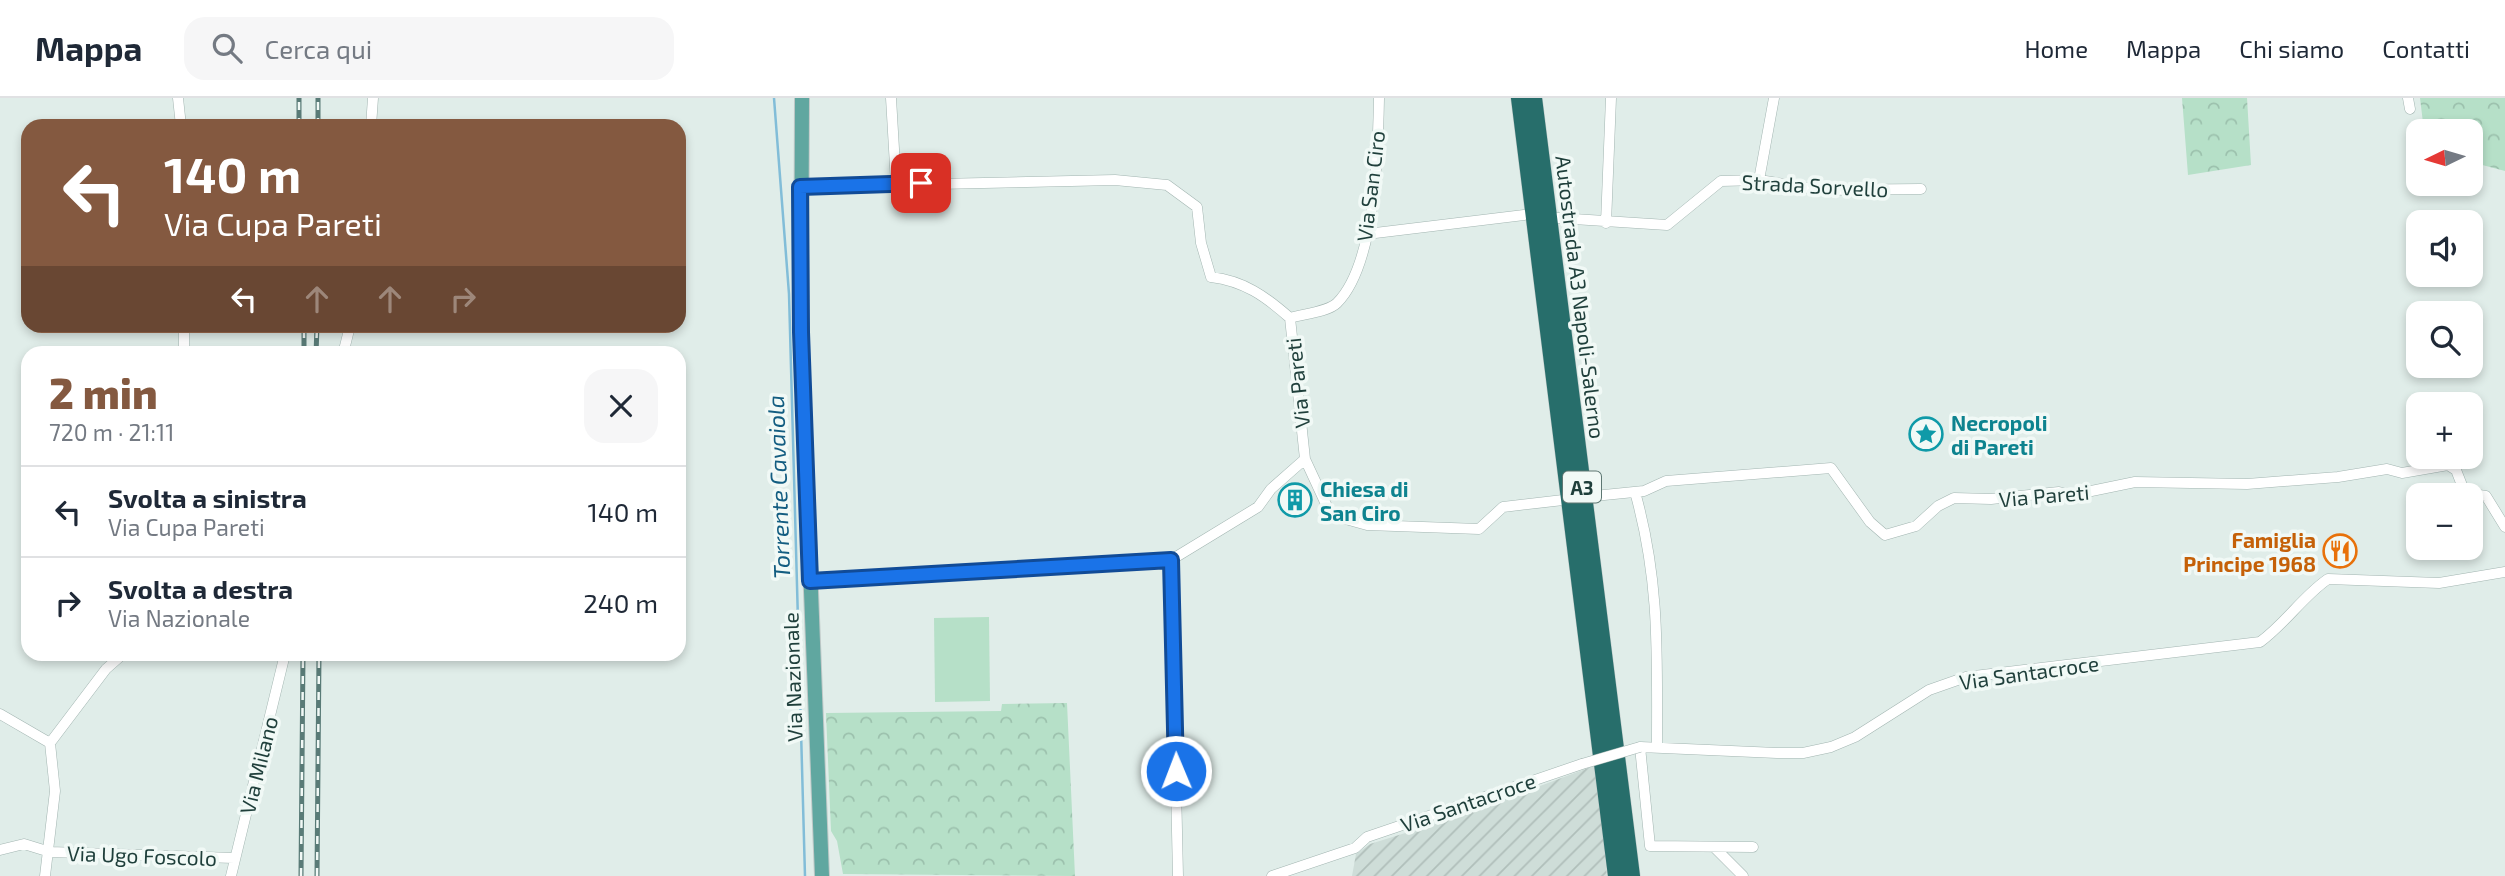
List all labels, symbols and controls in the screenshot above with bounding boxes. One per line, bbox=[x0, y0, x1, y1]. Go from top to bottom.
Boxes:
search box bbox=[184, 17, 674, 80]
text: Mappa bbox=[35, 28, 142, 68]
icon: search bbox=[208, 29, 246, 67]
text: Cerca qui bbox=[264, 33, 372, 64]
text: Home bbox=[2024, 34, 2088, 63]
text: Mappa bbox=[2126, 34, 2201, 63]
text: Chi siamo bbox=[2239, 34, 2344, 63]
text: Contatti bbox=[2382, 34, 2470, 63]
north arrow bbox=[2406, 119, 2483, 196]
map controls bbox=[2406, 119, 2483, 560]
street label: Via San Ciro bbox=[1351, 129, 1389, 243]
text: 140 m bbox=[164, 144, 301, 203]
icon: left bbox=[49, 147, 140, 238]
pin bbox=[891, 153, 951, 213]
street label: Autostrada A3 Napoli-Salerno bbox=[1551, 154, 1611, 440]
icon: arrive bbox=[902, 164, 940, 202]
street label: Strada Sorvello bbox=[1741, 169, 1889, 201]
text: Via Cupa Pareti bbox=[164, 204, 382, 242]
button: sound bbox=[2406, 210, 2483, 287]
icon: left bbox=[225, 280, 263, 318]
icon: ahead bbox=[298, 280, 336, 318]
icon: ahead bbox=[371, 280, 409, 318]
icon: right bbox=[444, 280, 482, 318]
button: search bbox=[2406, 301, 2483, 378]
street label: Via Pareti bbox=[1280, 337, 1314, 429]
text: 2 min bbox=[49, 367, 158, 417]
button: close bbox=[584, 369, 658, 443]
button: + bbox=[2406, 392, 2483, 469]
water label: Torrente Cavaiola bbox=[761, 395, 795, 579]
place label: Necropoli di Pareti bbox=[1951, 410, 2048, 459]
place icon: Necropoli di Pareti bbox=[1907, 415, 1945, 453]
text: 720 m · 21:11 bbox=[49, 418, 174, 446]
road number: A3 bbox=[1563, 472, 1601, 502]
place label: Chiesa di San Ciro bbox=[1320, 476, 1409, 525]
street label: Via Pareti bbox=[1998, 479, 2090, 511]
building icon: Chiesa di San Ciro bbox=[1276, 481, 1314, 519]
text: Svolta a sinistra bbox=[108, 482, 307, 513]
button: − bbox=[2406, 483, 2483, 560]
icon: left bbox=[49, 493, 87, 531]
text: 140 m bbox=[587, 496, 658, 527]
text: Via Cupa Pareti bbox=[108, 513, 265, 541]
place label: Famiglia Principe 1968 bbox=[2183, 527, 2316, 576]
restaurant icon: Famiglia Principe 1968 bbox=[2321, 532, 2359, 570]
text: Svolta a destra bbox=[108, 573, 293, 604]
icon: right bbox=[49, 584, 87, 622]
text: 240 m bbox=[583, 587, 658, 618]
text: Via Nazionale bbox=[108, 604, 250, 632]
street label: Via Nazionale bbox=[777, 612, 807, 742]
street label: Via Santacroce bbox=[1957, 650, 2101, 694]
street label: Via Milano bbox=[234, 714, 282, 816]
position arrow bbox=[1139, 734, 1213, 808]
street label: Via Santacroce bbox=[1397, 767, 1539, 837]
street label: Via Ugo Foscolo bbox=[67, 840, 217, 870]

